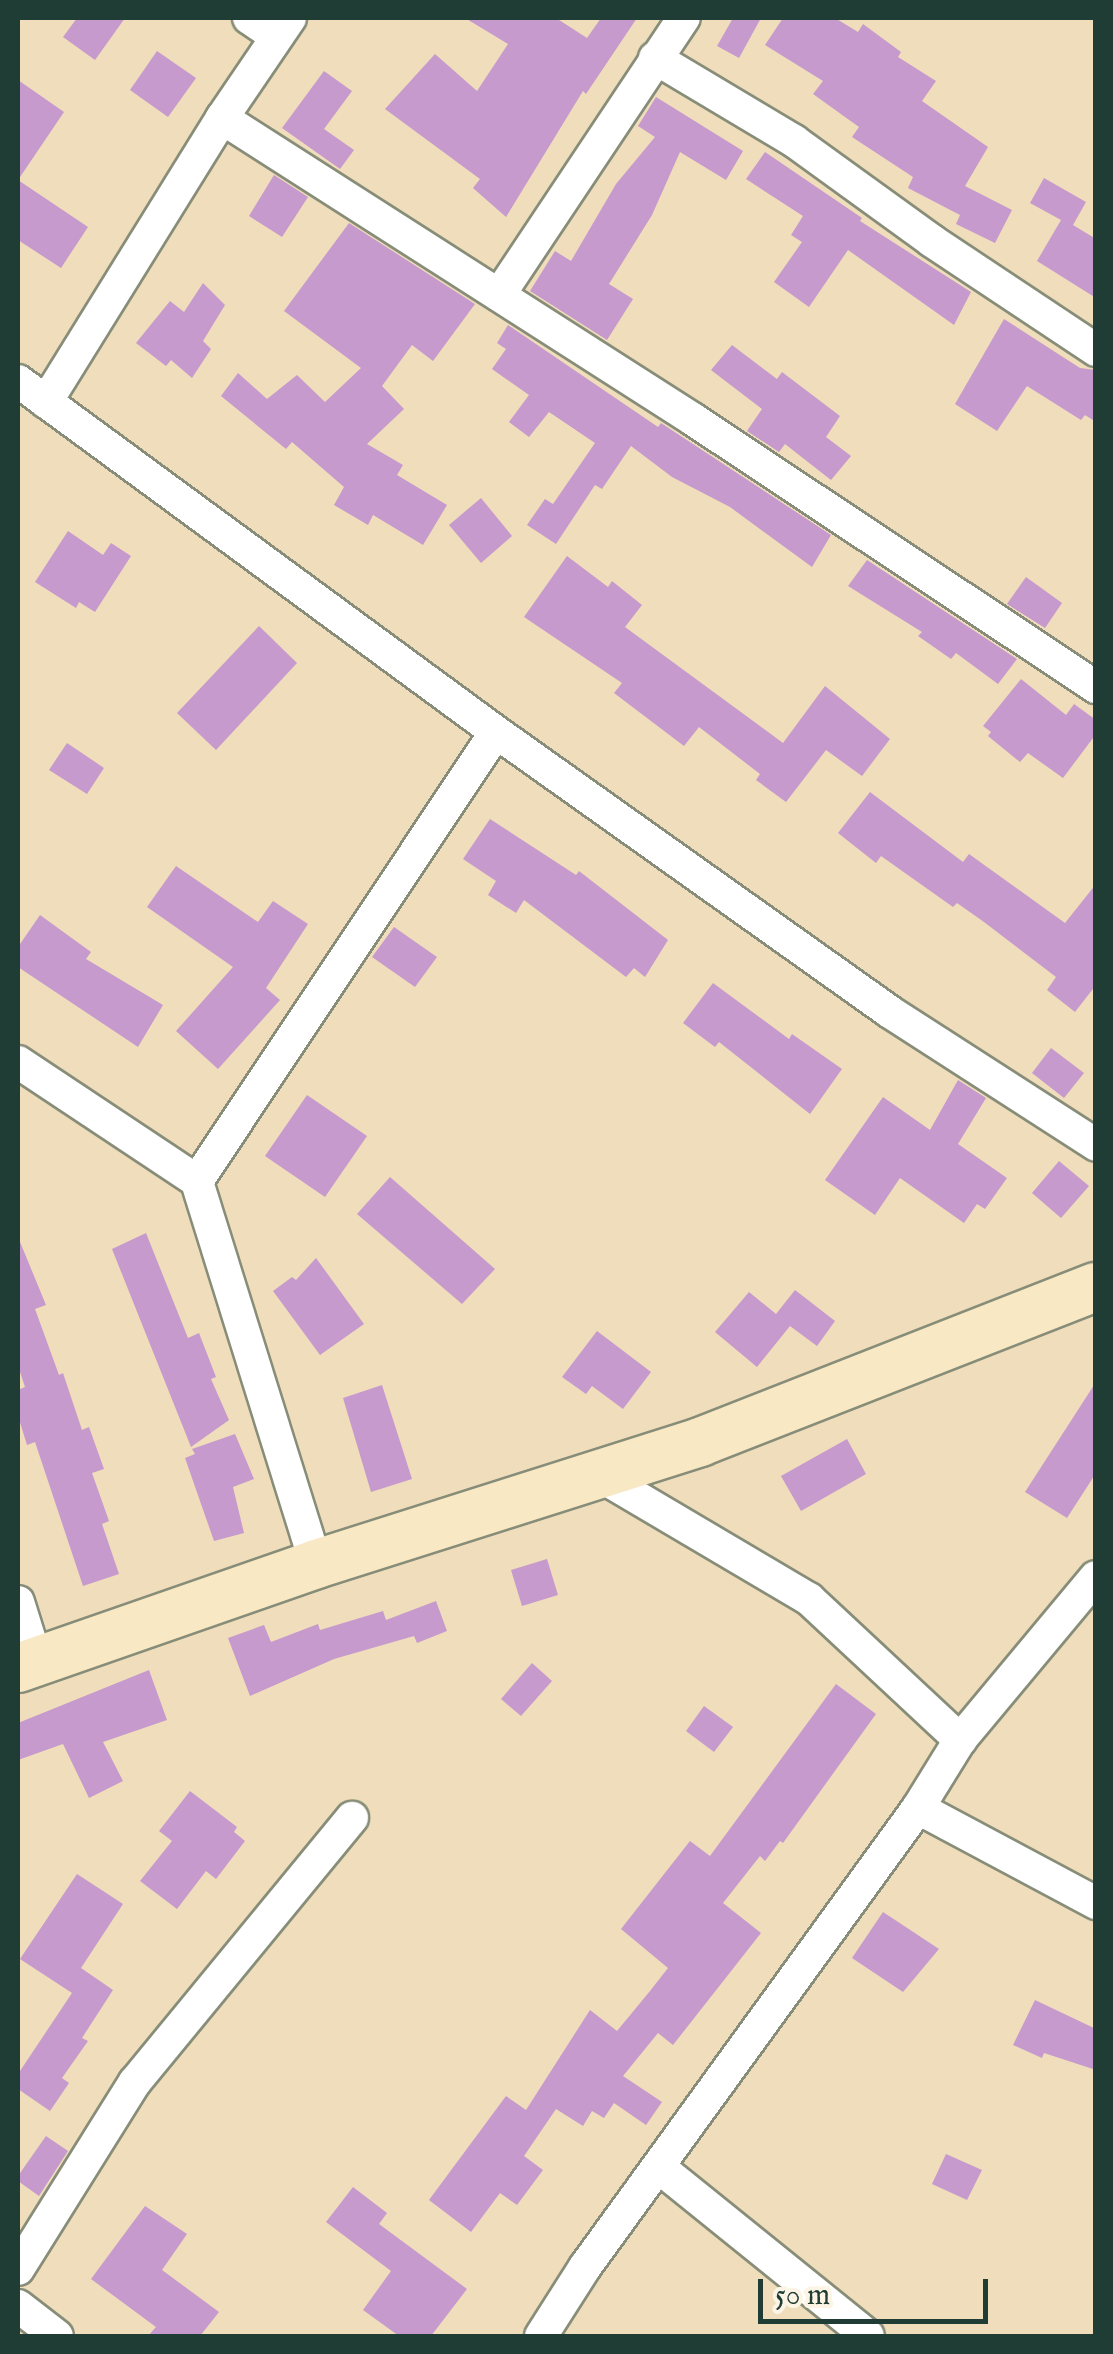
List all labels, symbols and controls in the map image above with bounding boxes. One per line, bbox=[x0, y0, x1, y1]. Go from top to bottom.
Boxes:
scale bar bbox=[763, 2259, 993, 2321]
text: 50 m bbox=[775, 2277, 830, 2315]

